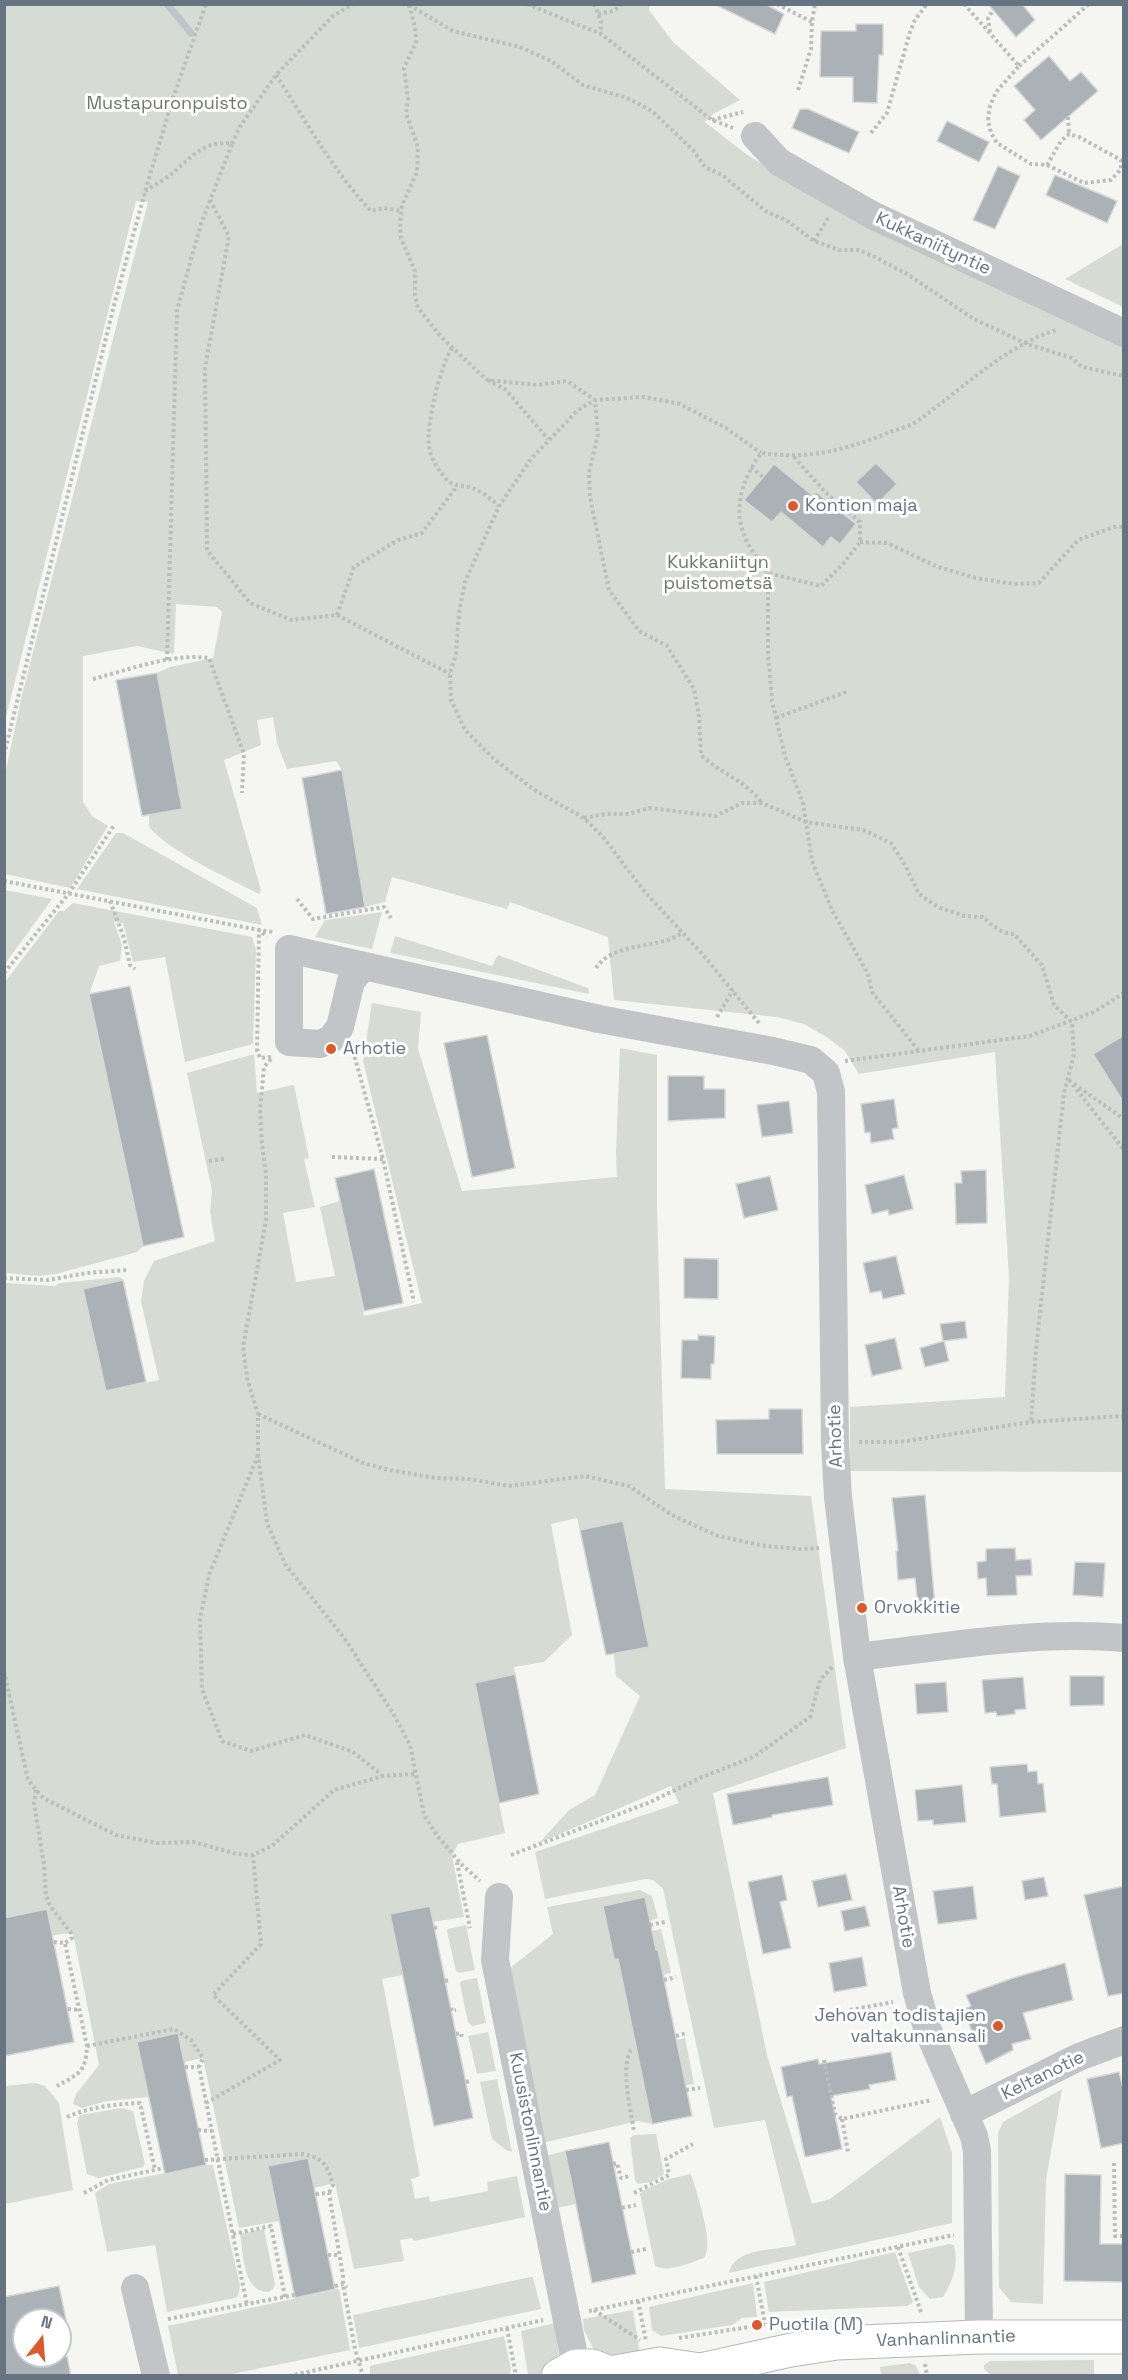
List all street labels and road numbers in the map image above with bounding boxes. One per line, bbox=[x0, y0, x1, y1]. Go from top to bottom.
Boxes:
street label: Kukkaniityntie bbox=[872, 208, 994, 280]
street label: Arhotie bbox=[824, 1404, 848, 1468]
street label: Arhotie bbox=[887, 1884, 919, 1950]
street label: Keltanotie bbox=[998, 2047, 1088, 2105]
street label: Kuusistonlinnantie bbox=[504, 2051, 556, 2213]
street label: Vanhanlinnantie bbox=[876, 2326, 1016, 2352]

